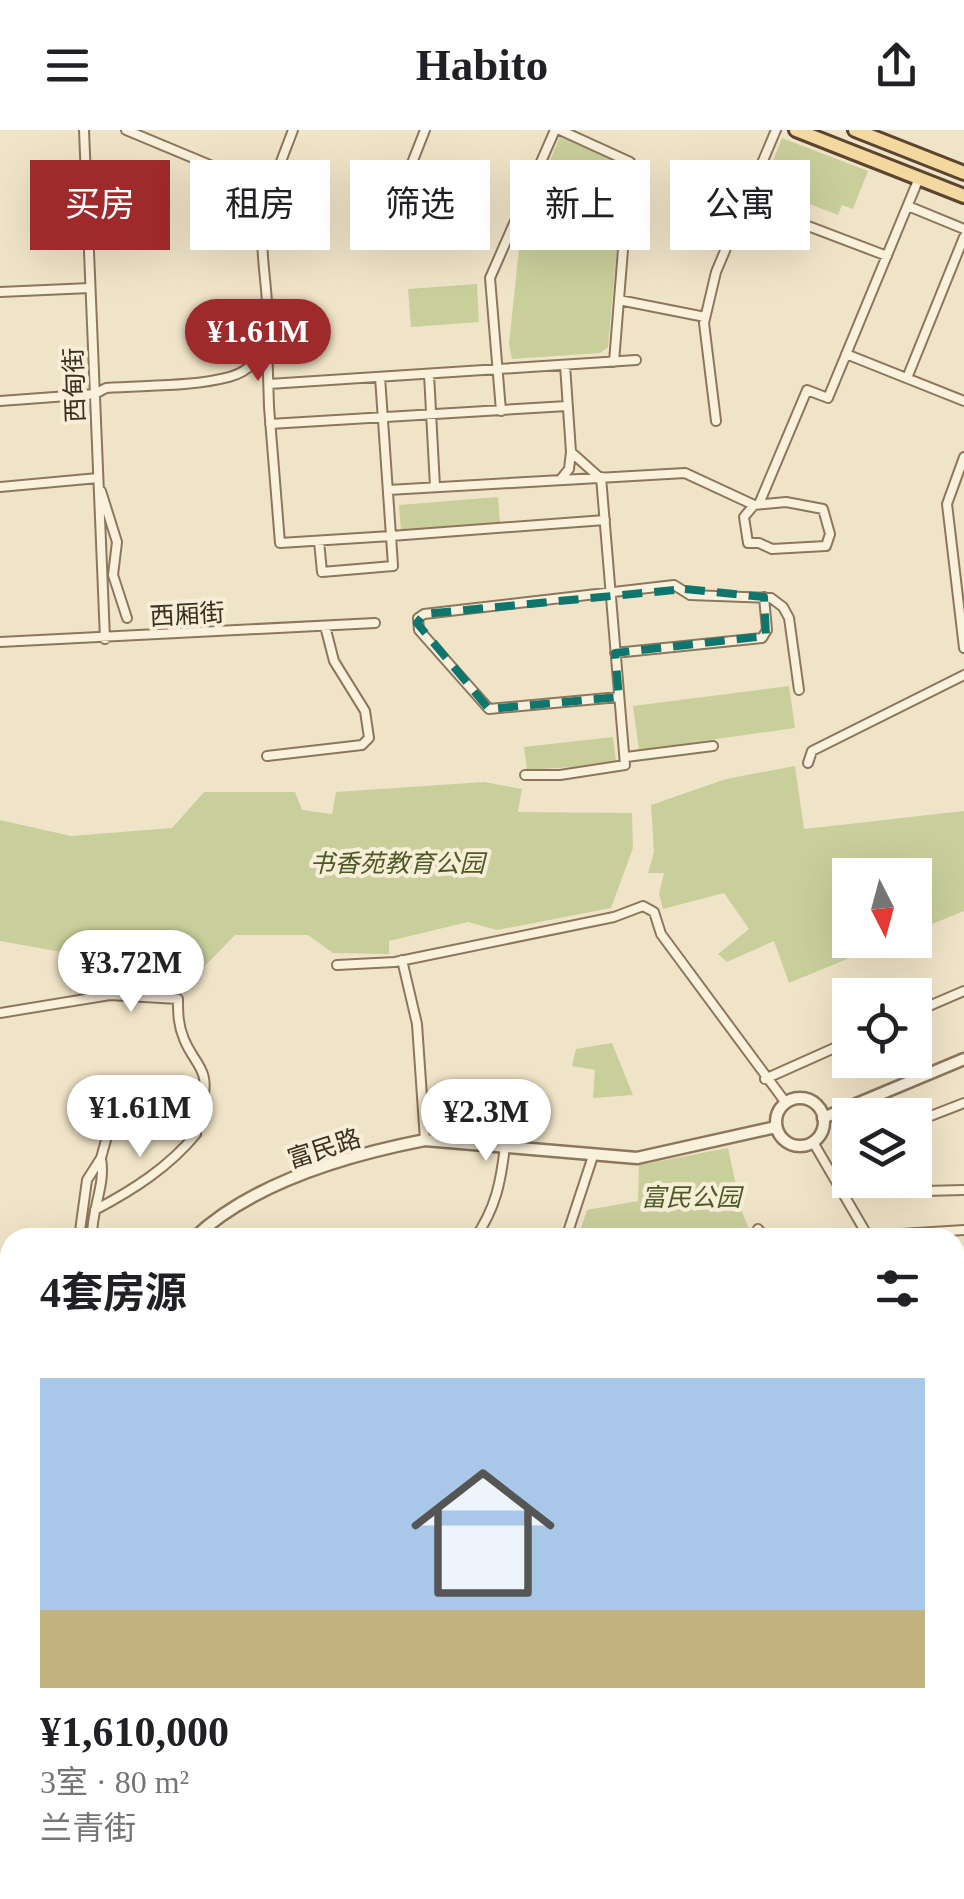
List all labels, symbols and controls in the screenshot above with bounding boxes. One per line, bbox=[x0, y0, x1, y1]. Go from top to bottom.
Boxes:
icon: menu bbox=[40, 38, 95, 93]
icon: share bbox=[869, 38, 924, 93]
text: Habito bbox=[416, 40, 548, 90]
chip: 买房 bbox=[30, 160, 170, 250]
chip: 租房 bbox=[190, 160, 330, 250]
chip: 筛选 bbox=[350, 160, 490, 250]
chip: 新上 bbox=[510, 160, 650, 250]
chip: 公寓 bbox=[670, 160, 810, 250]
pin: ¥1.61M bbox=[177, 299, 339, 384]
text: ¥1.61M bbox=[207, 313, 309, 349]
street label: 西甸街 bbox=[60, 347, 89, 423]
street label: 西厢街 bbox=[149, 599, 225, 630]
park label: 书香苑教育公园 bbox=[309, 850, 487, 877]
north arrow bbox=[832, 858, 932, 958]
map controls bbox=[832, 858, 932, 1198]
pin: ¥3.72M bbox=[50, 930, 212, 1015]
text: ¥3.72M bbox=[80, 944, 182, 980]
button: locate bbox=[832, 978, 932, 1078]
pin: ¥1.61M bbox=[59, 1075, 221, 1160]
pin: ¥2.3M bbox=[416, 1079, 556, 1164]
text: ¥1.61M bbox=[89, 1089, 191, 1125]
text: ¥2.3M bbox=[443, 1093, 529, 1129]
button: layers bbox=[832, 1098, 932, 1198]
street label: 富民路 bbox=[284, 1124, 364, 1173]
park label: 富民公园 bbox=[641, 1184, 744, 1211]
icon: filters bbox=[870, 1261, 925, 1316]
text: 4套房源 bbox=[40, 1270, 187, 1316]
icon: home bbox=[393, 1443, 573, 1623]
text: ¥1,610,000 bbox=[40, 1709, 229, 1755]
text: 3室 · 80 m² bbox=[40, 1764, 189, 1800]
text: 兰青街 bbox=[40, 1810, 136, 1846]

